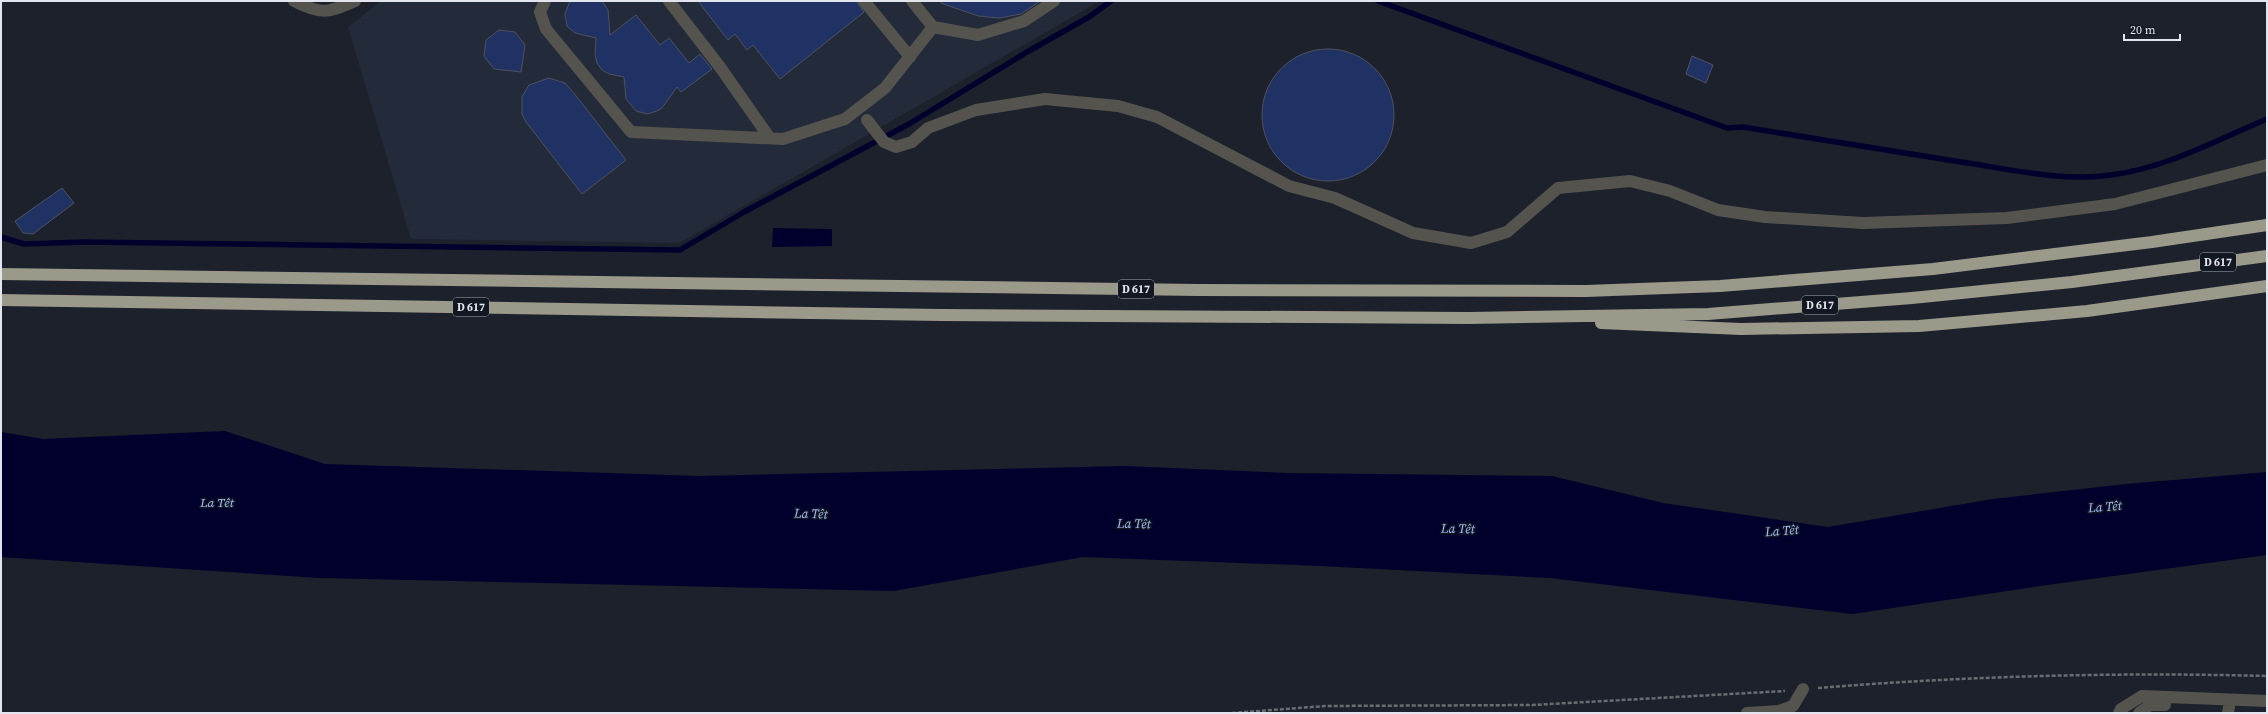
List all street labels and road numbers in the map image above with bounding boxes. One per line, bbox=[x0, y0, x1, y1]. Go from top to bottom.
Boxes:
road number: D 617 bbox=[2200, 253, 2236, 271]
road number: D 617 bbox=[1118, 280, 1154, 298]
road number: D 617 bbox=[1802, 296, 1838, 314]
road number: D 617 bbox=[453, 298, 489, 316]

